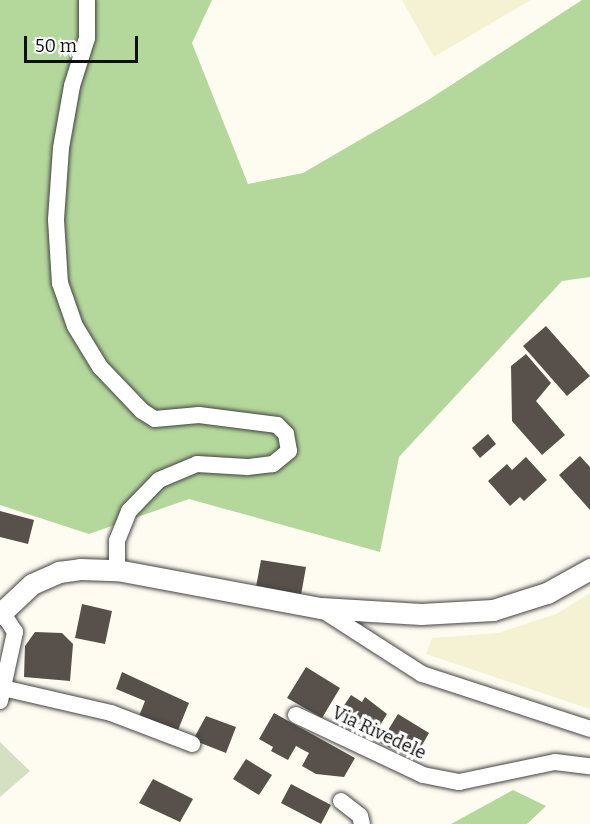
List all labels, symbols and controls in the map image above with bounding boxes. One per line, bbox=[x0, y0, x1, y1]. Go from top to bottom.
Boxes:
scale bar bbox=[27, 24, 141, 62]
text: 50 m bbox=[35, 35, 77, 57]
street label: Via Rivedele bbox=[328, 702, 430, 764]

